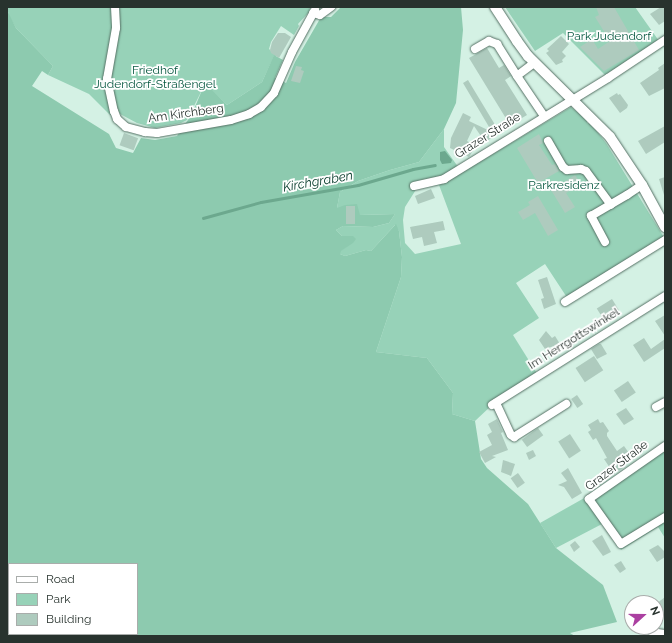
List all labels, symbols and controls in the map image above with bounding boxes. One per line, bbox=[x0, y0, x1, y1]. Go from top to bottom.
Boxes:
park label: Park Judendorf bbox=[567, 30, 651, 44]
park label: Friedhof Judendorf-Straßengel bbox=[94, 64, 216, 92]
street label: Am Kirchberg bbox=[147, 102, 225, 126]
street label: Grazer Straße bbox=[452, 110, 524, 162]
water label: Kirchgraben bbox=[282, 168, 354, 196]
park label: Parkresidenz bbox=[528, 179, 600, 193]
street label: Im Herrgottswinkel bbox=[526, 305, 622, 373]
street label: Grazer Straße bbox=[583, 438, 651, 494]
legend bbox=[8, 563, 138, 635]
text: Road bbox=[46, 572, 75, 586]
text: Park bbox=[46, 592, 71, 606]
north arrow bbox=[624, 595, 664, 635]
text: N bbox=[647, 605, 662, 617]
text: Building bbox=[46, 612, 92, 626]

